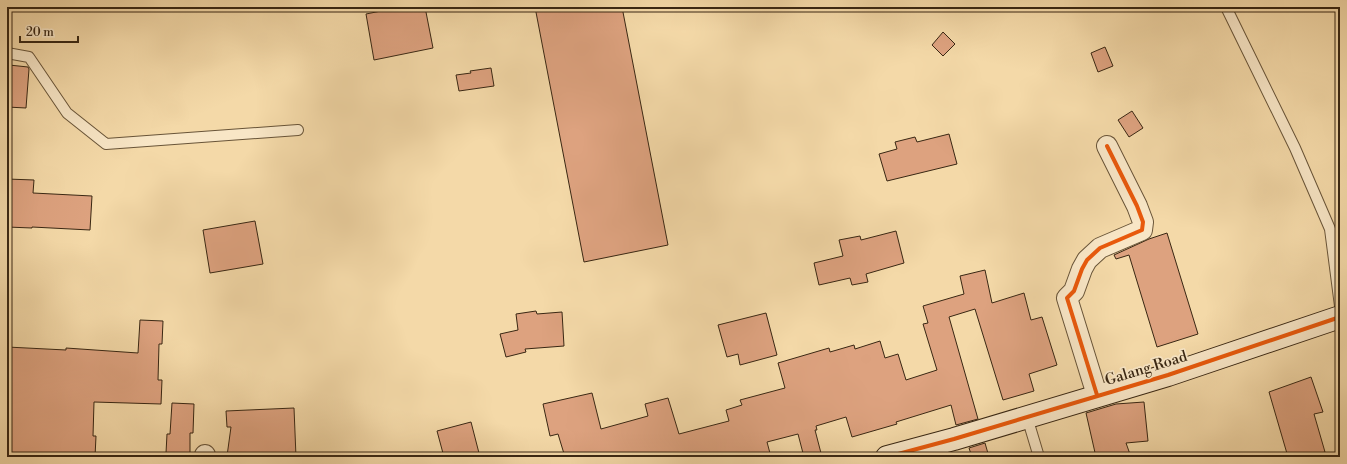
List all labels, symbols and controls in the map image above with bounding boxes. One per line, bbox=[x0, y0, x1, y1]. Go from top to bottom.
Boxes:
scale bar bbox=[20, 18, 78, 44]
text: 20 m bbox=[26, 25, 54, 40]
street label: Galang Road bbox=[1103, 347, 1190, 390]

